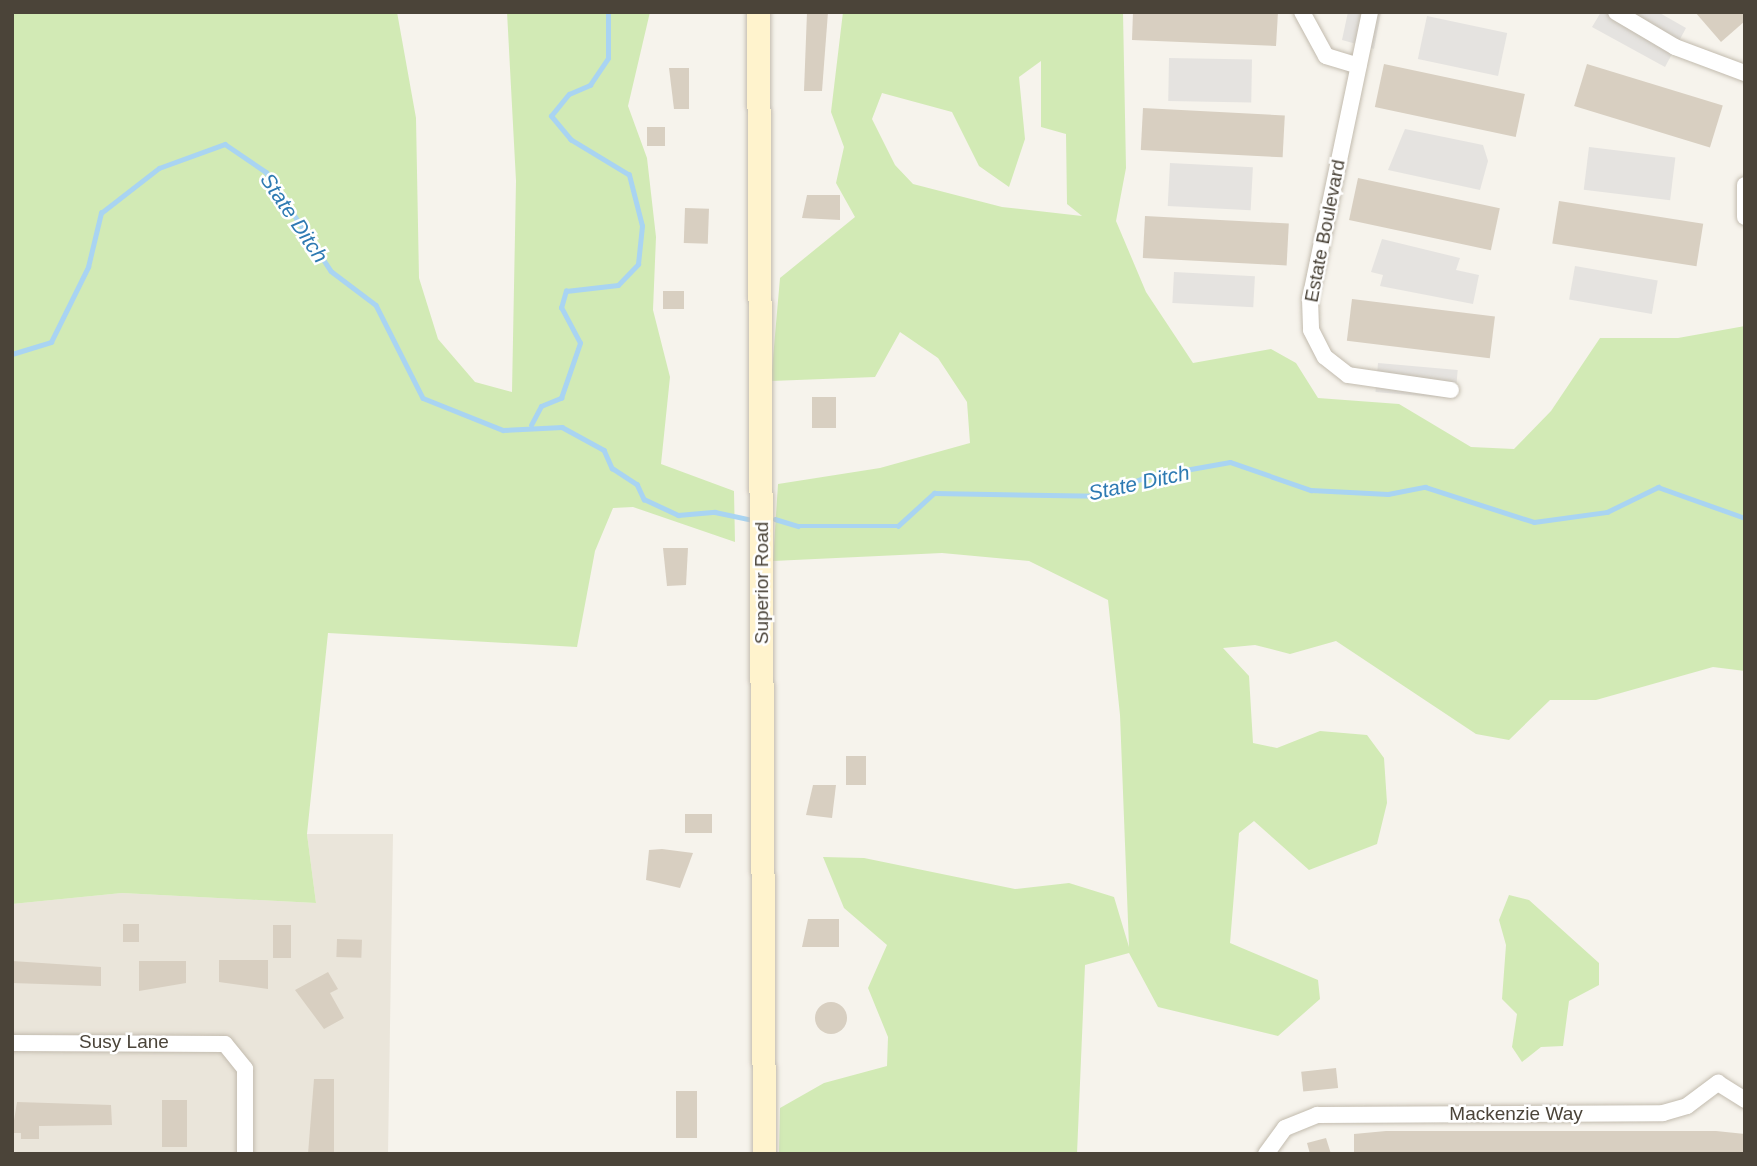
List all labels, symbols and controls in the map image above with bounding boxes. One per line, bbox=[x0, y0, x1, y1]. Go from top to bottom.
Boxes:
street label: Estate Boulevard bbox=[1300, 158, 1350, 304]
water label: State Ditch bbox=[255, 168, 333, 268]
water label: State Ditch bbox=[1086, 460, 1192, 506]
street label: Superior Road bbox=[751, 522, 773, 644]
street label: Susy Lane bbox=[79, 1031, 169, 1053]
street label: Mackenzie Way bbox=[1449, 1103, 1583, 1125]

